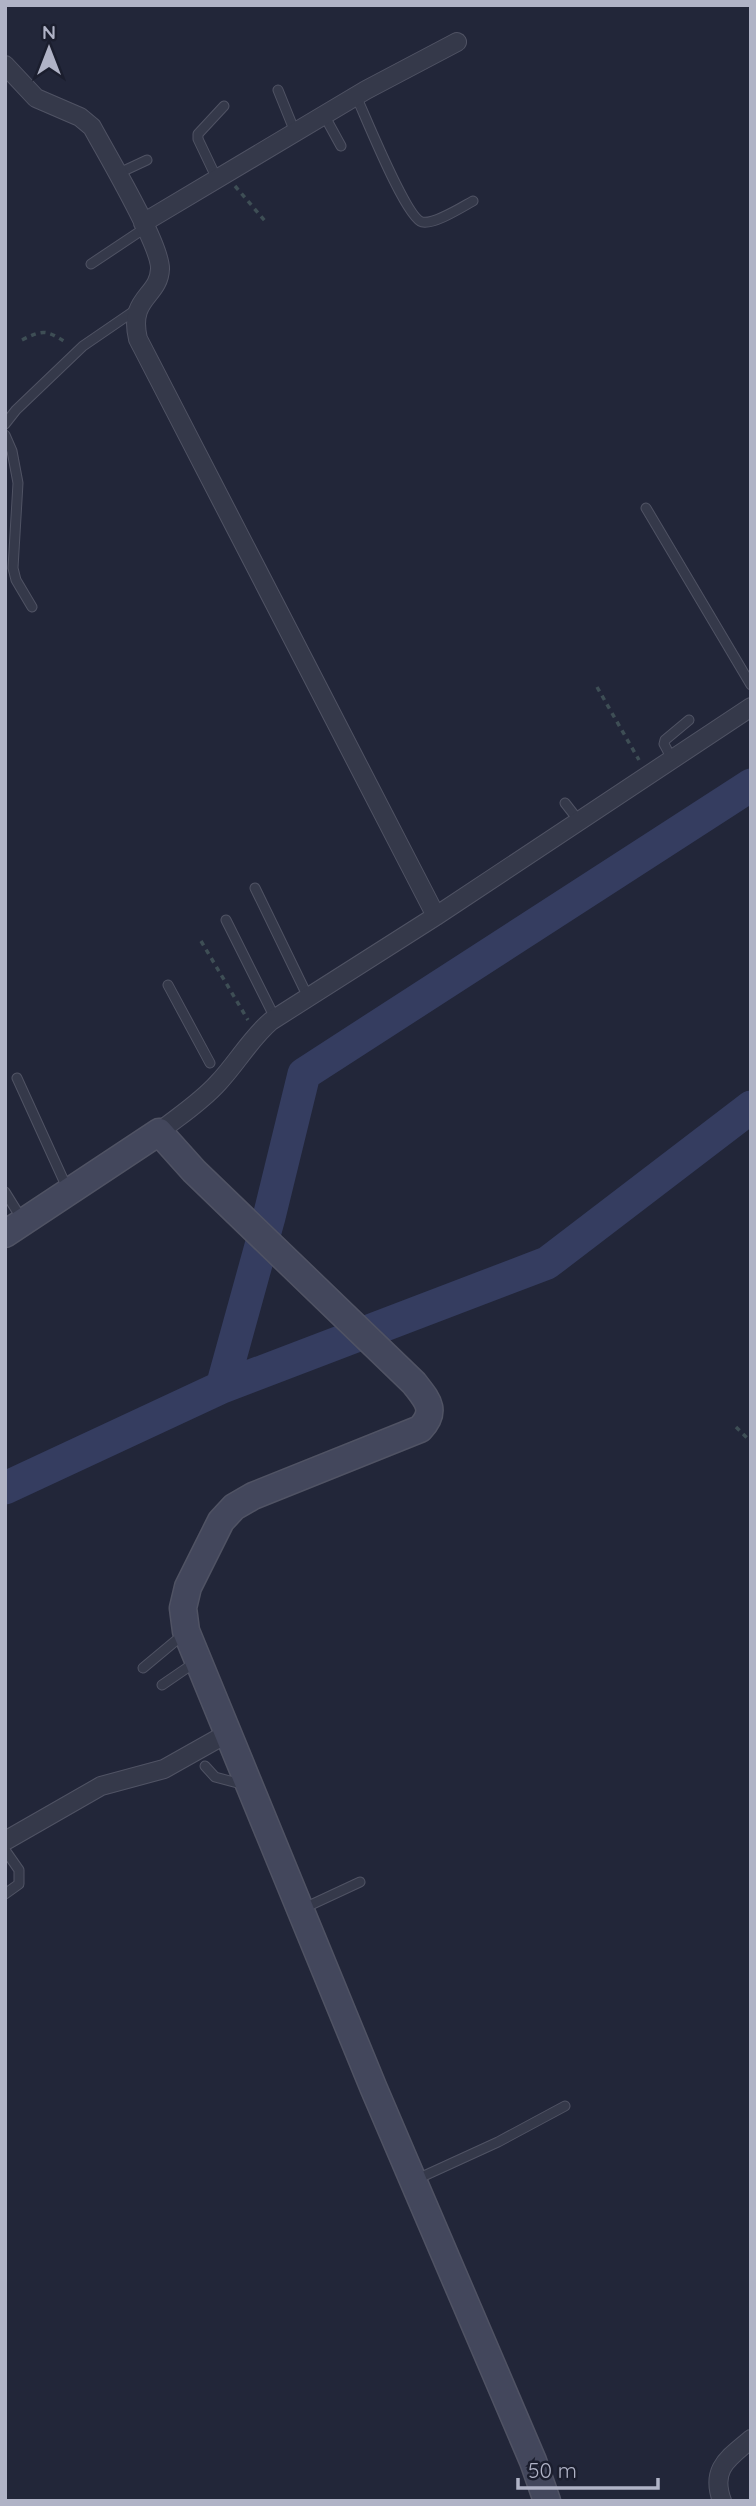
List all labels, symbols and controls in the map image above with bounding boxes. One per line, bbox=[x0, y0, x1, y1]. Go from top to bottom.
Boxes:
north arrow bbox=[14, 14, 84, 84]
text: N bbox=[42, 20, 56, 44]
scale bar bbox=[518, 2446, 658, 2490]
text: 50 m bbox=[528, 2457, 577, 2483]

